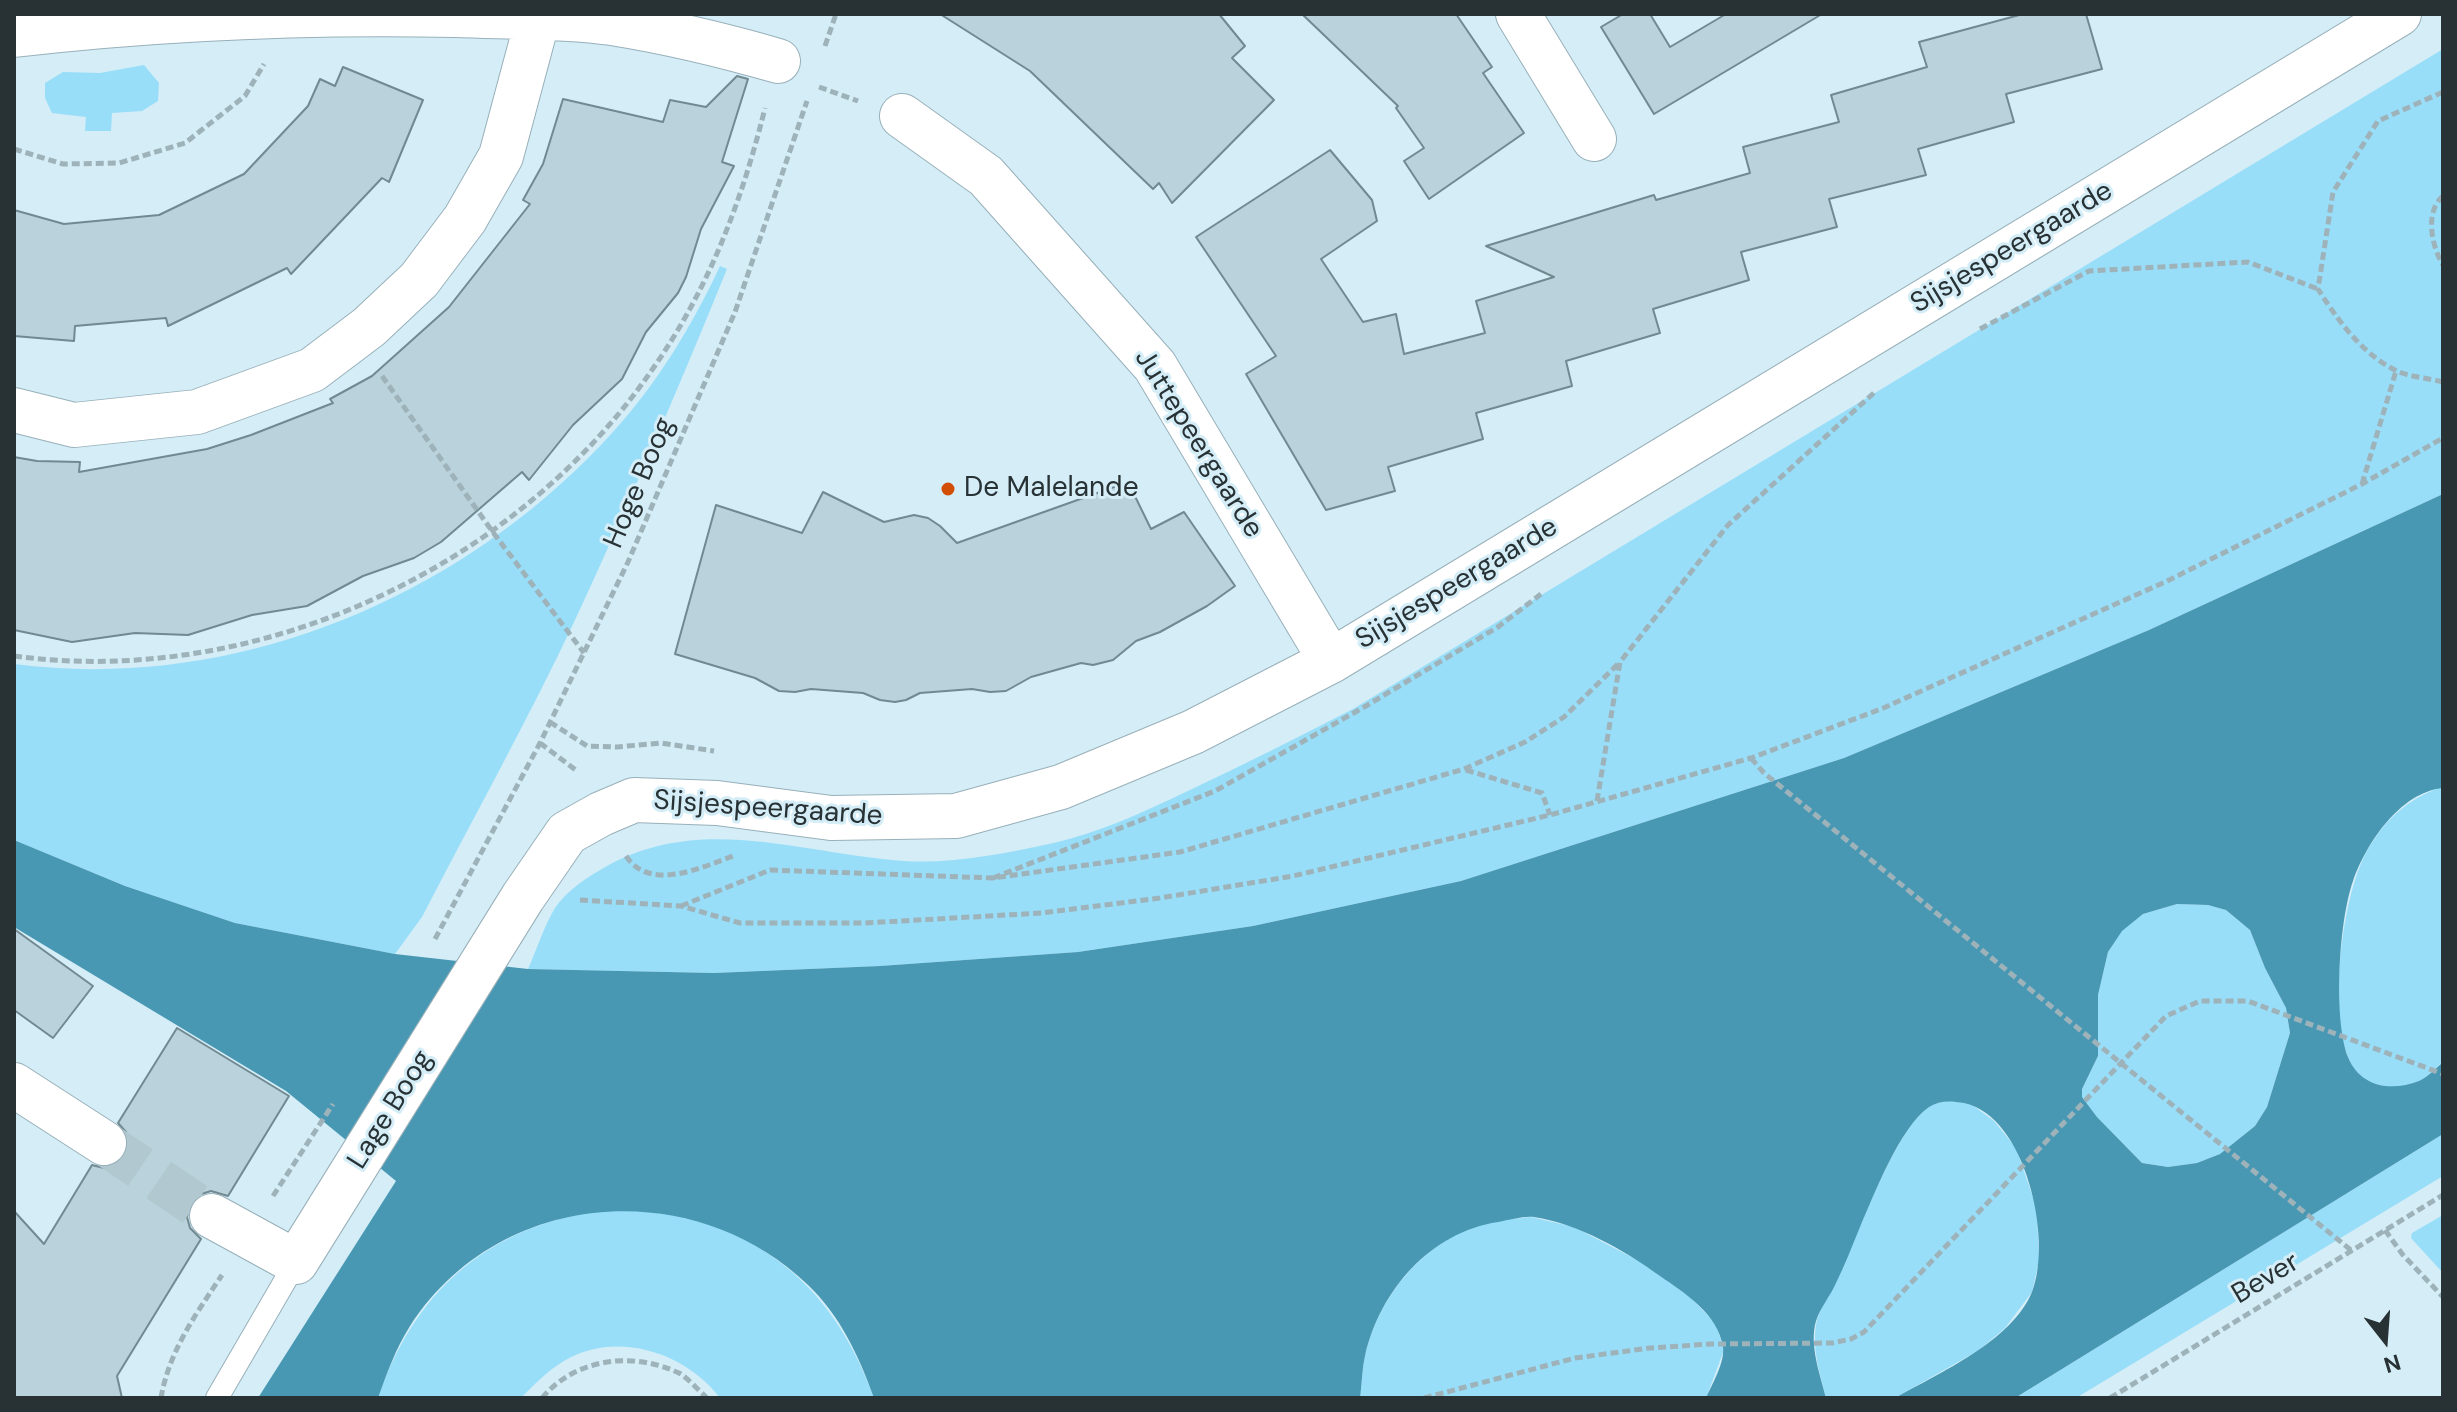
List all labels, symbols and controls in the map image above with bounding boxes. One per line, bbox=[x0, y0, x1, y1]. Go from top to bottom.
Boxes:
street label: Sijsjespeergaarde bbox=[1905, 175, 2119, 321]
street label: Juttepeergaarde bbox=[1126, 343, 1270, 545]
street label: Hoge Boog bbox=[597, 413, 683, 553]
place label: De Malelande bbox=[964, 472, 1139, 506]
marker: De Malelande bbox=[939, 480, 957, 498]
street label: Sijsjespeergaarde bbox=[1350, 511, 1564, 657]
street label: Sijsjespeergaarde bbox=[652, 784, 884, 834]
street label: Lage Boog bbox=[341, 1044, 441, 1176]
street label: Bever bbox=[2226, 1246, 2306, 1312]
north arrow bbox=[2345, 1300, 2425, 1380]
text: N bbox=[2380, 1347, 2404, 1380]

